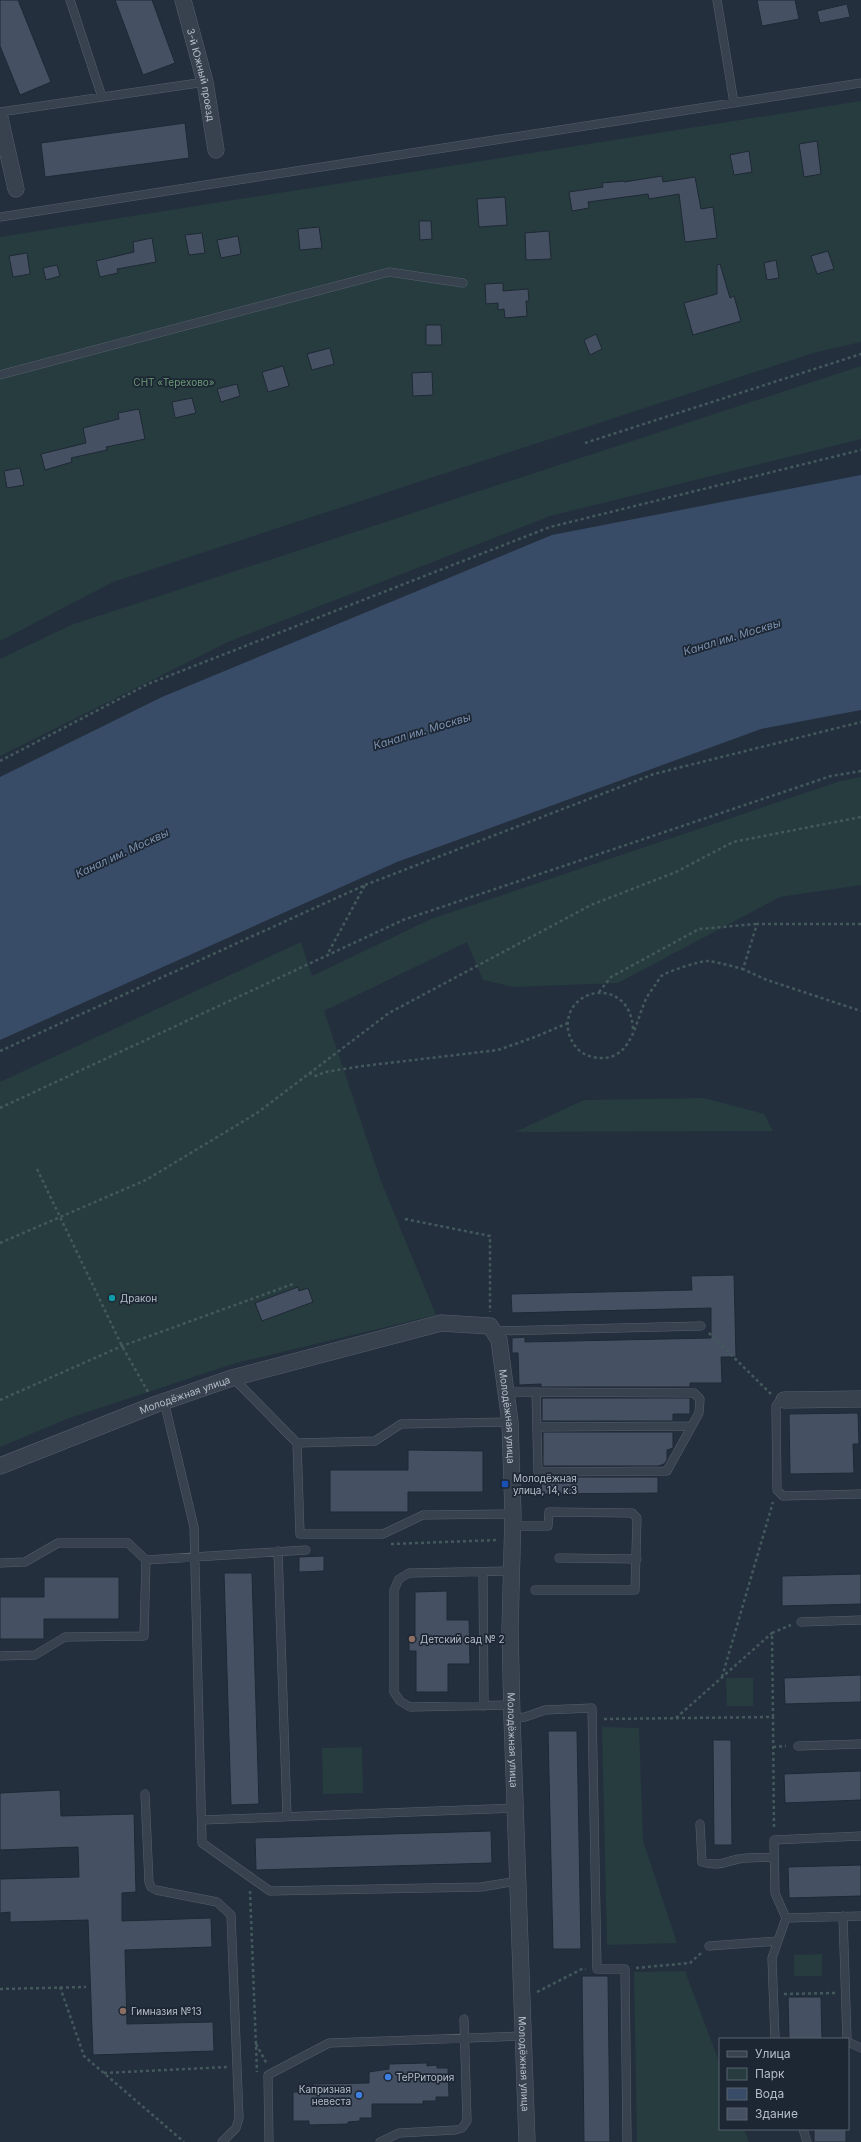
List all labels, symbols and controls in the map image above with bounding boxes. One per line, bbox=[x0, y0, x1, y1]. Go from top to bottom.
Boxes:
street label: 3-й Южный проезд bbox=[185, 27, 217, 122]
park label: СНТ «Терехово» bbox=[133, 376, 215, 388]
water label: Канал им. Москвы bbox=[682, 616, 782, 658]
water label: Канал им. Москвы bbox=[372, 710, 472, 752]
water label: Канал им. Москвы bbox=[73, 825, 171, 881]
place label: Дракон bbox=[120, 1292, 157, 1304]
marker: Дракон bbox=[107, 1293, 117, 1303]
street label: Молодёжная улица bbox=[497, 1368, 517, 1464]
street label: Молодёжная улица bbox=[138, 1373, 232, 1416]
place label: Молодёжная улица, 14, к.3 bbox=[513, 1472, 577, 1496]
marker: Молодёжная улица, 14, к.3 bbox=[500, 1479, 510, 1489]
place label: Детский сад № 2 bbox=[420, 1633, 505, 1645]
marker: Детский сад № 2 bbox=[407, 1634, 417, 1644]
street label: Молодёжная улица bbox=[505, 1692, 520, 1788]
place label: Гимназия №13 bbox=[131, 2005, 202, 2017]
marker: Гимназия №13 bbox=[118, 2006, 128, 2016]
street label: Молодёжная улица bbox=[517, 2016, 532, 2112]
legend bbox=[719, 2038, 849, 2130]
text: Улица bbox=[755, 2046, 790, 2061]
text: Парк bbox=[755, 2066, 785, 2081]
place label: ТеРРитория bbox=[396, 2071, 454, 2083]
marker: ТеРРитория bbox=[383, 2072, 393, 2082]
place label: Капризная невеста bbox=[299, 2083, 351, 2107]
text: Вода bbox=[755, 2086, 784, 2101]
marker: Капризная невеста bbox=[354, 2090, 364, 2100]
text: Здание bbox=[755, 2106, 798, 2121]

